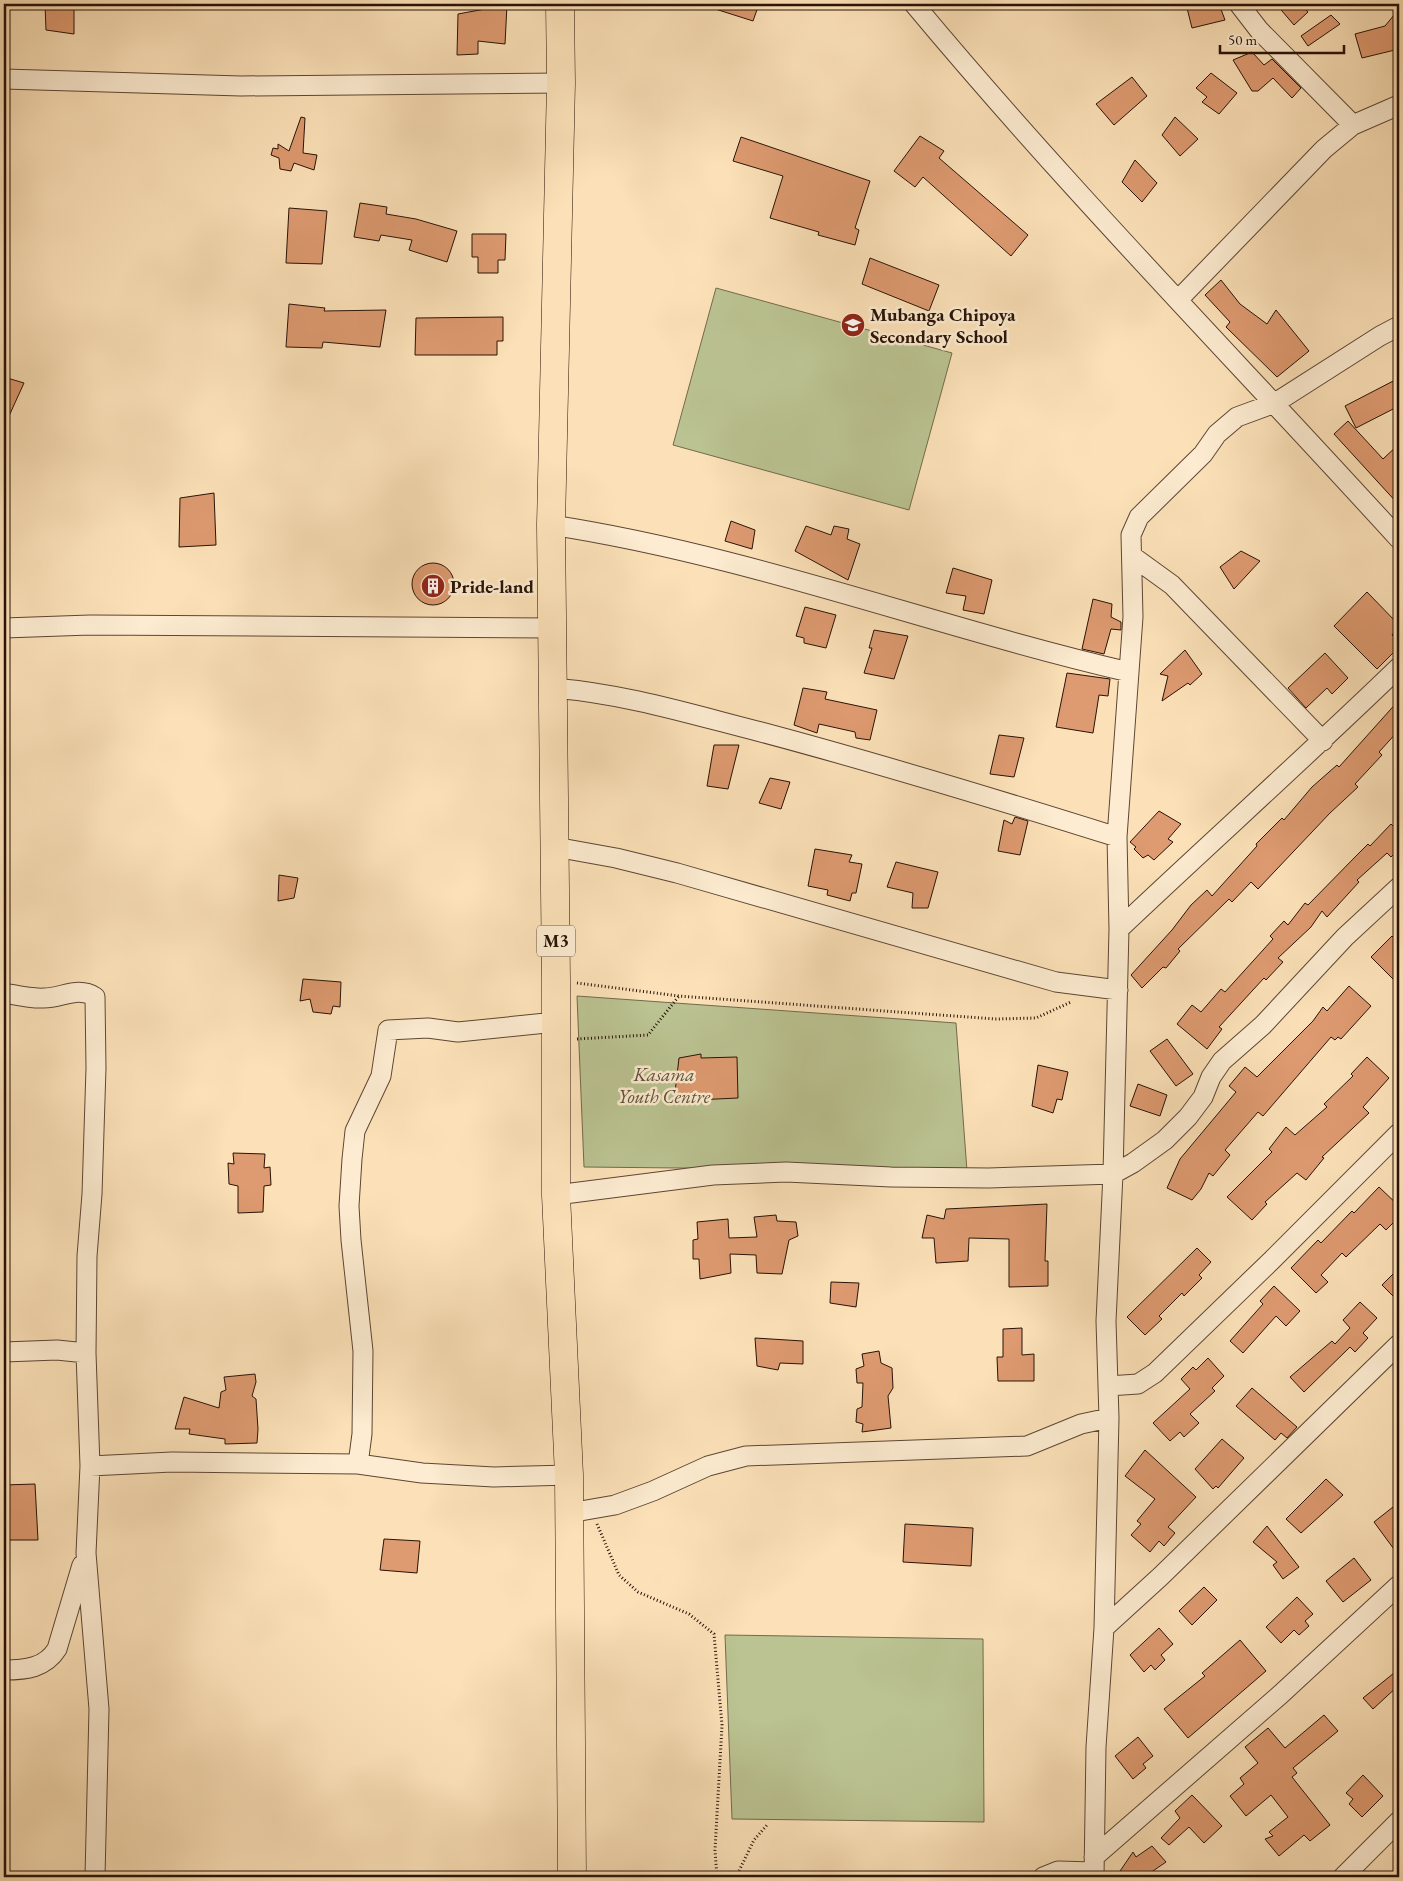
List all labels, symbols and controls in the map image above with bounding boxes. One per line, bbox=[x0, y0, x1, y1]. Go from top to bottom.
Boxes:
scale bar bbox=[1220, 22, 1344, 54]
text: 50 m bbox=[1228, 30, 1257, 49]
place label: Mubanga Chipoya Secondary School bbox=[870, 302, 1016, 349]
school or university icon: Mubanga Chipoya Secondary School bbox=[840, 312, 866, 338]
building icon: Pride-land bbox=[420, 573, 446, 599]
place label: Pride-land bbox=[450, 574, 535, 599]
road number: M3 bbox=[537, 926, 575, 956]
park label: Kasama Youth Centre bbox=[618, 1062, 711, 1109]

